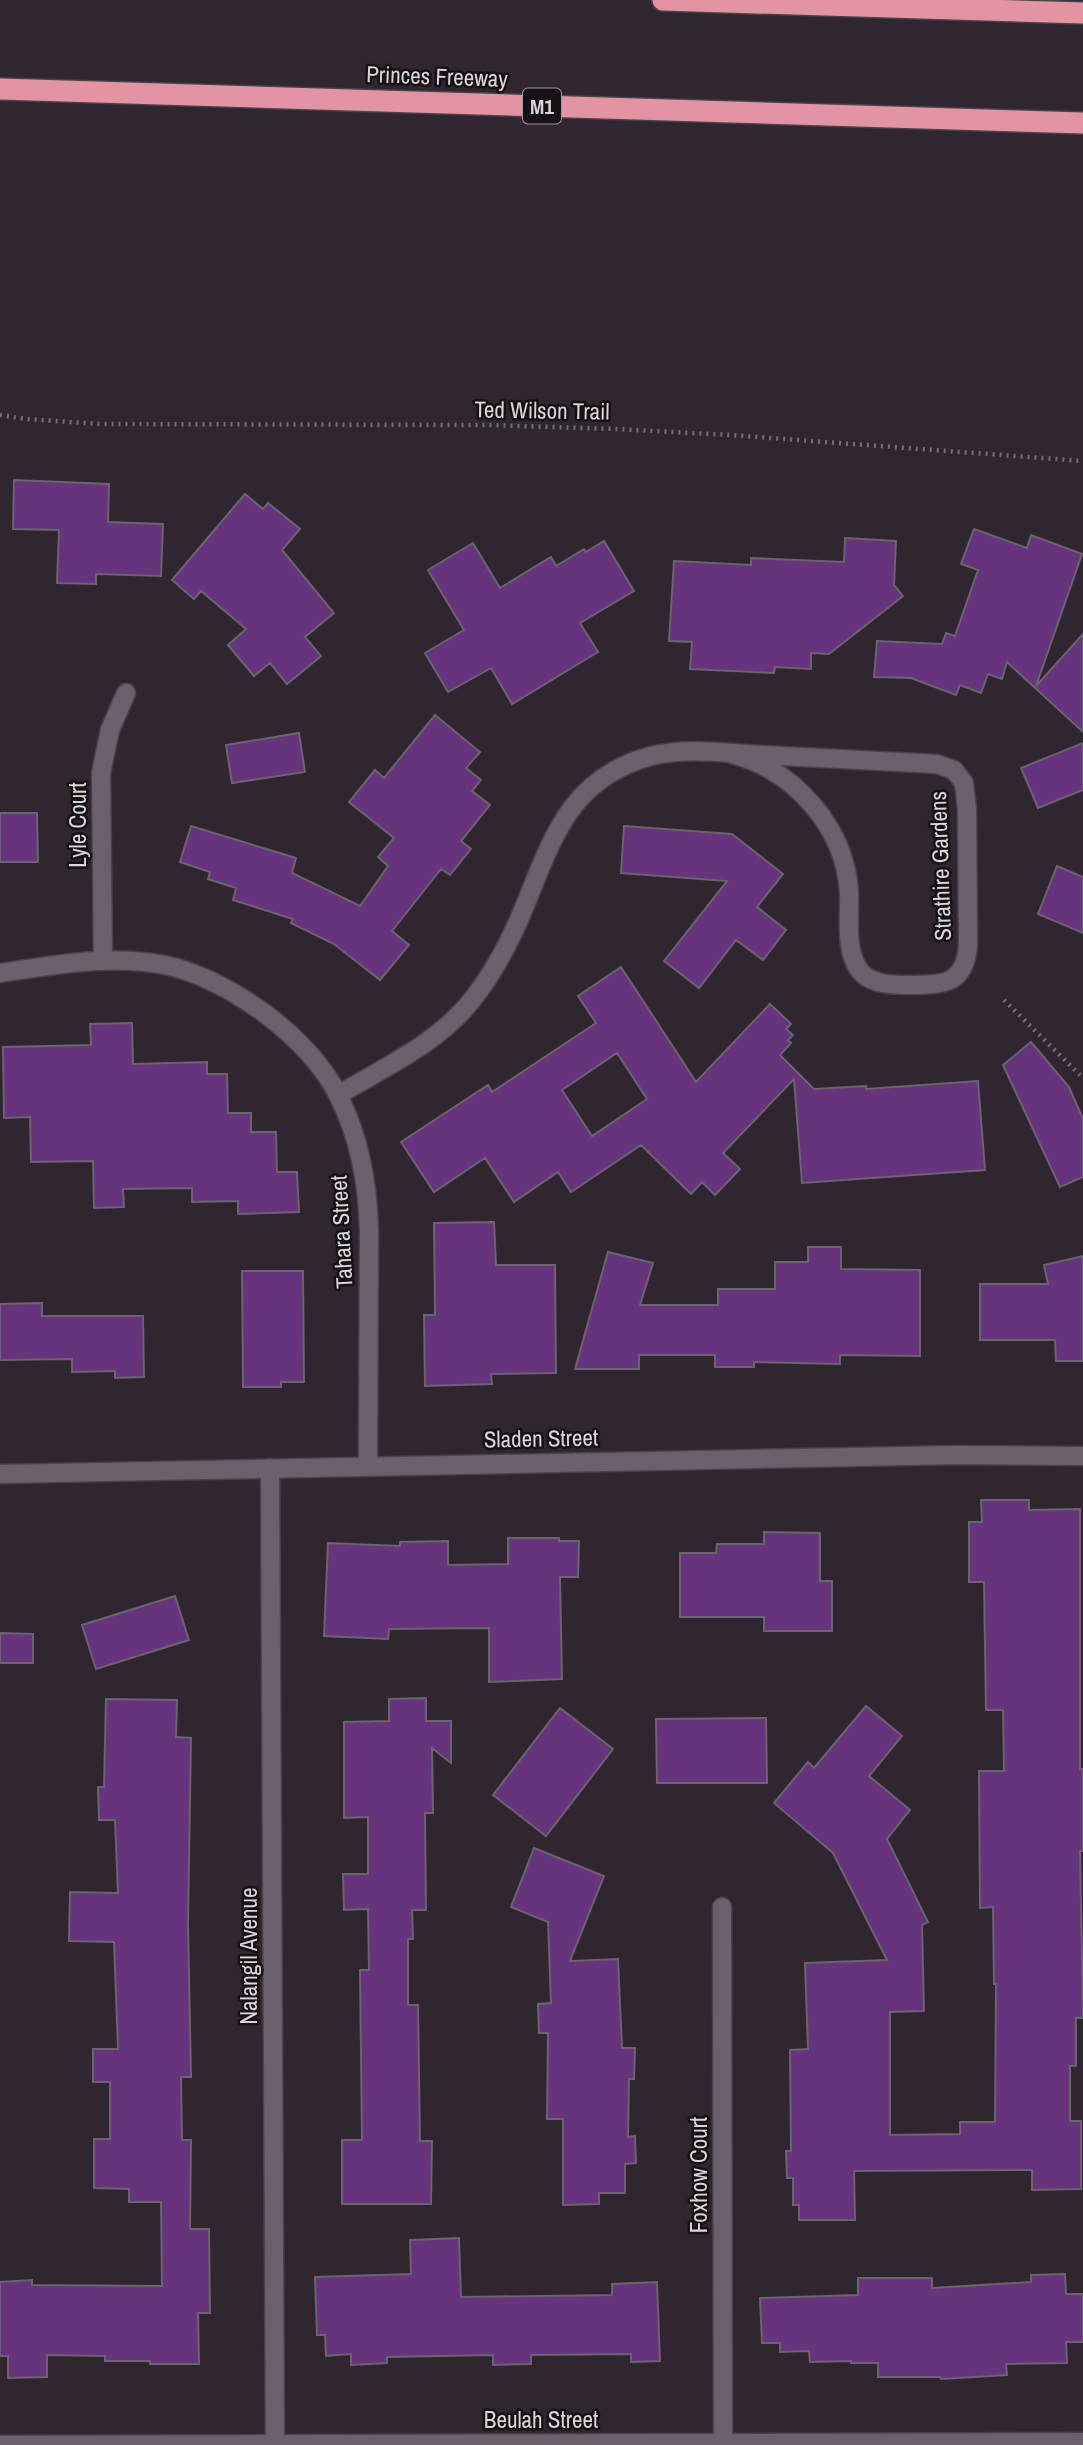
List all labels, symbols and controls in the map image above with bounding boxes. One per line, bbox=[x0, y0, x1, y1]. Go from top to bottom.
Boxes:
street label: Princes Freeway bbox=[366, 58, 509, 94]
road number: M1 bbox=[523, 88, 561, 124]
street label: Ted Wilson Trail bbox=[474, 393, 610, 427]
street label: Lyle Court bbox=[62, 782, 93, 868]
street label: Strathire Gardens bbox=[922, 791, 958, 941]
street label: Tahara Street bbox=[323, 1174, 359, 1290]
street label: Sladen Street bbox=[484, 1422, 598, 1454]
street label: Nalangil Avenue bbox=[233, 1887, 264, 2025]
street label: Foxhow Court bbox=[683, 2117, 714, 2233]
street label: Beulah Street bbox=[484, 2404, 598, 2435]

